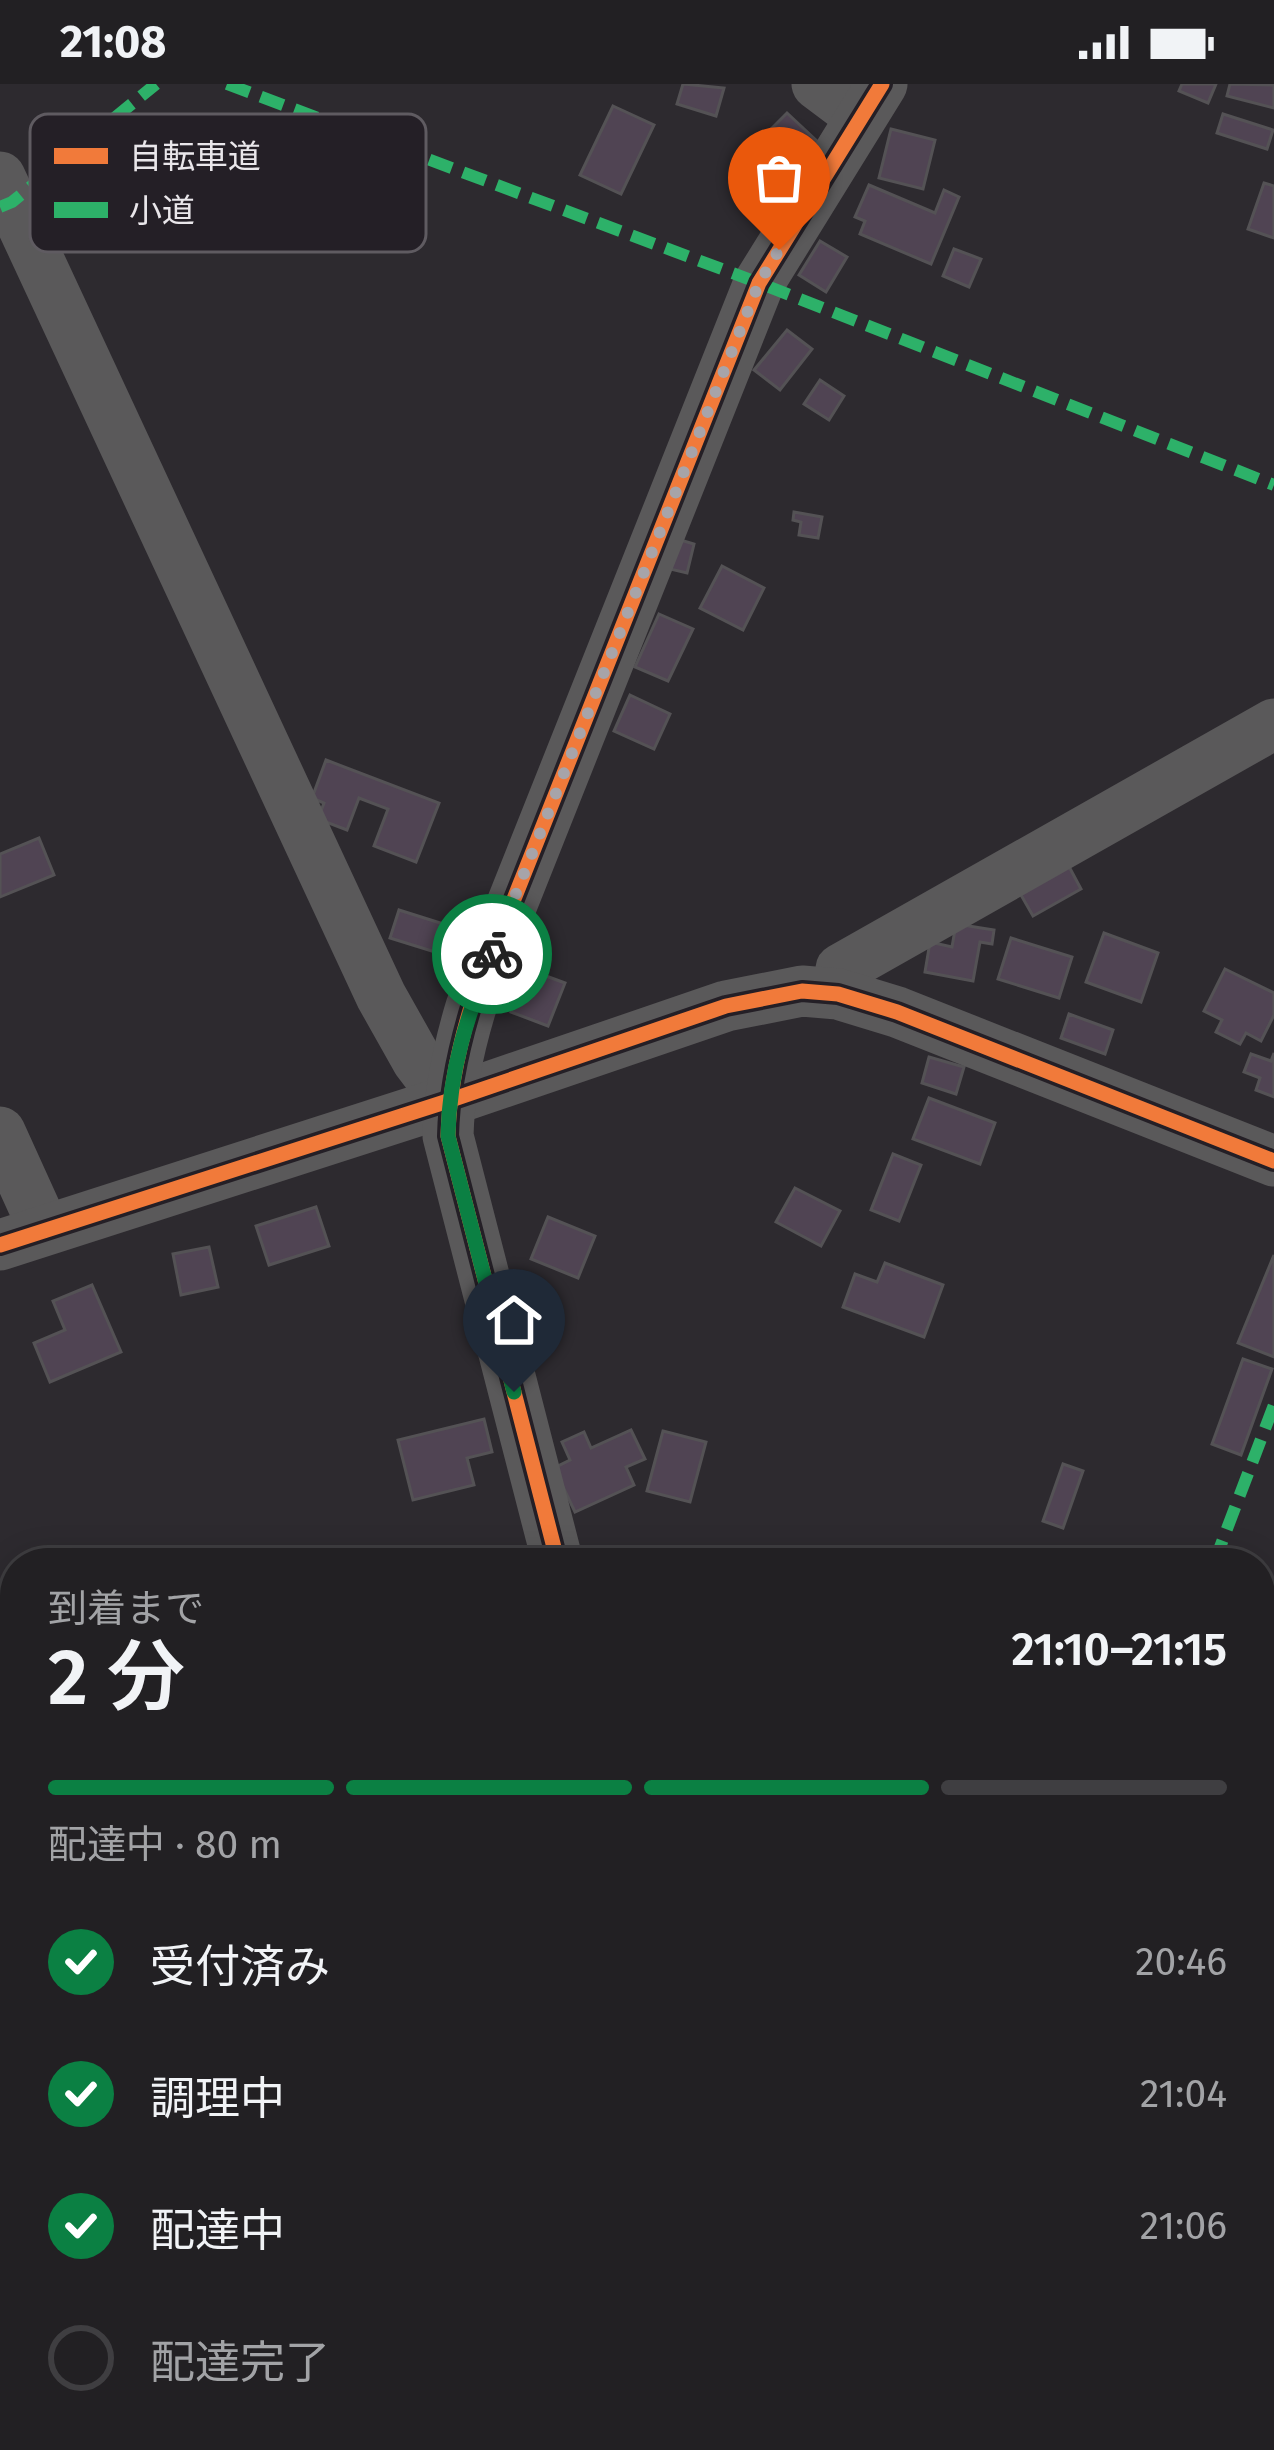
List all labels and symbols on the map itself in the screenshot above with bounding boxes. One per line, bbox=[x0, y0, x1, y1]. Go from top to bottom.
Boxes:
legend bbox=[30, 114, 426, 252]
pin bbox=[728, 127, 830, 250]
text: 自転車道 bbox=[129, 137, 261, 177]
text: 小道 bbox=[129, 191, 195, 231]
courier bbox=[432, 894, 552, 1014]
pin bbox=[463, 1269, 565, 1392]

